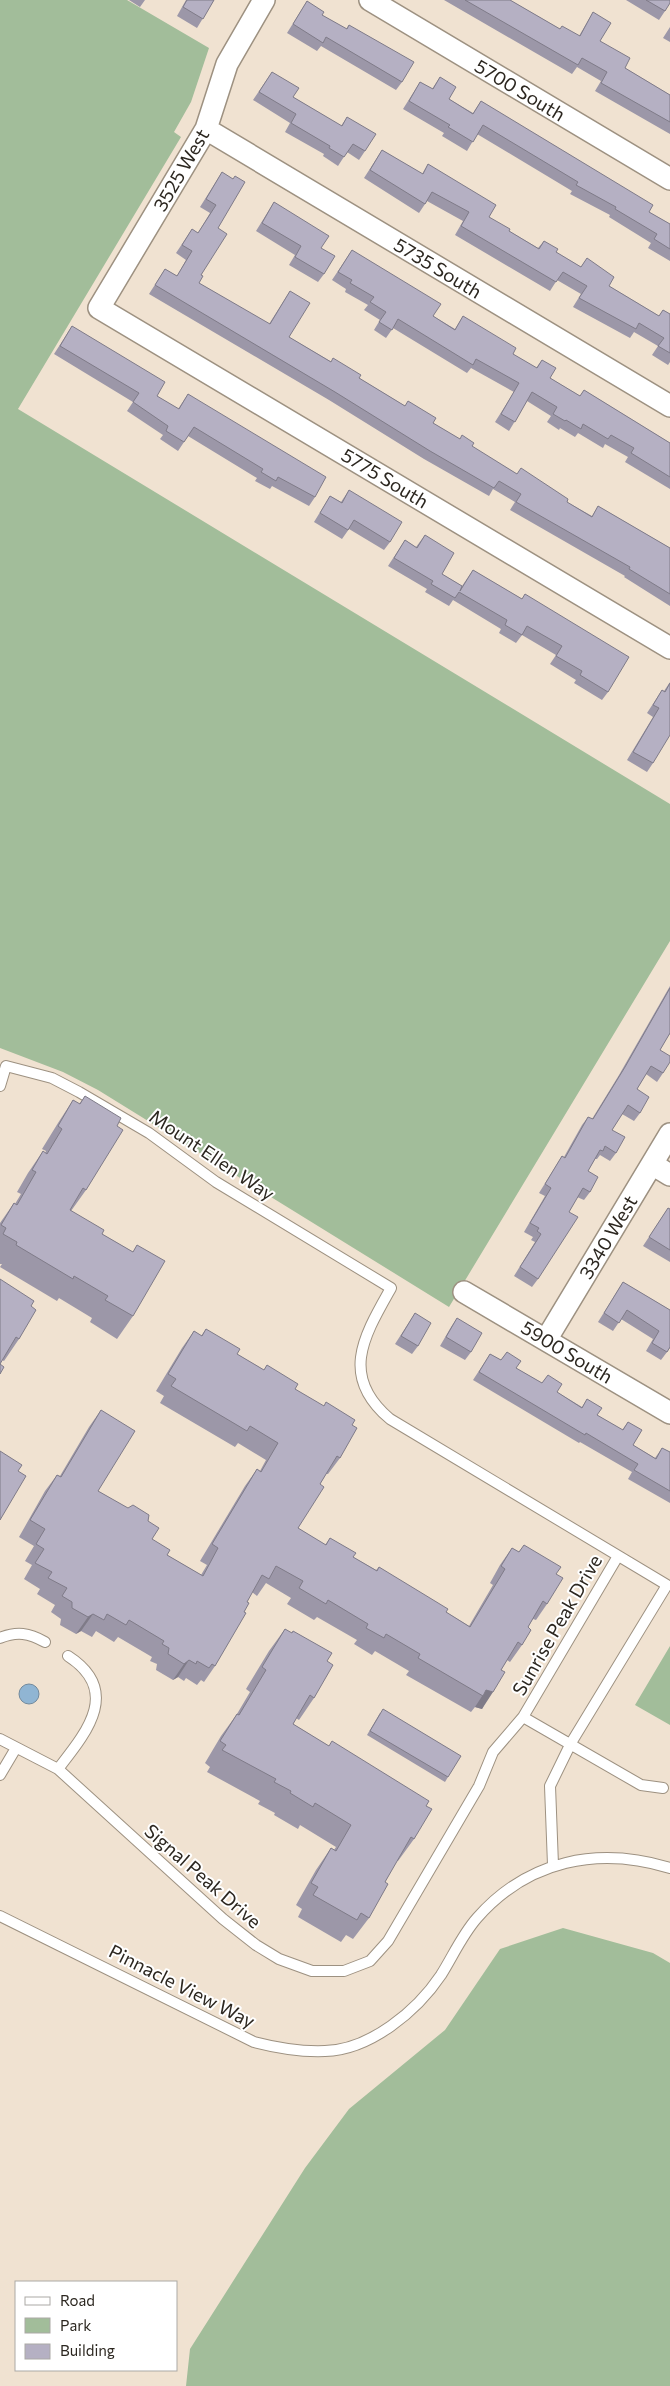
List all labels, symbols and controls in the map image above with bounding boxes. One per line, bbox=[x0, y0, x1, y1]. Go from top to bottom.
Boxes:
street label: 5700 South bbox=[471, 54, 570, 125]
street label: 3525 West bbox=[148, 124, 213, 215]
street label: 5735 South bbox=[390, 232, 486, 303]
street label: 5775 South bbox=[338, 443, 433, 512]
street label: Mount Ellen Way bbox=[145, 1104, 279, 1205]
street label: 3340 West bbox=[574, 1191, 642, 1283]
street label: 5900 South bbox=[517, 1315, 617, 1388]
street label: Sunrise Peak Drive bbox=[507, 1550, 606, 1699]
street label: Signal Peak Drive bbox=[140, 1819, 266, 1933]
street label: Pinnacle View Way bbox=[105, 1939, 259, 2032]
legend bbox=[15, 2281, 178, 2371]
text: Road bbox=[60, 2291, 95, 2309]
text: Park bbox=[60, 2316, 91, 2334]
text: Building bbox=[60, 2341, 115, 2359]

